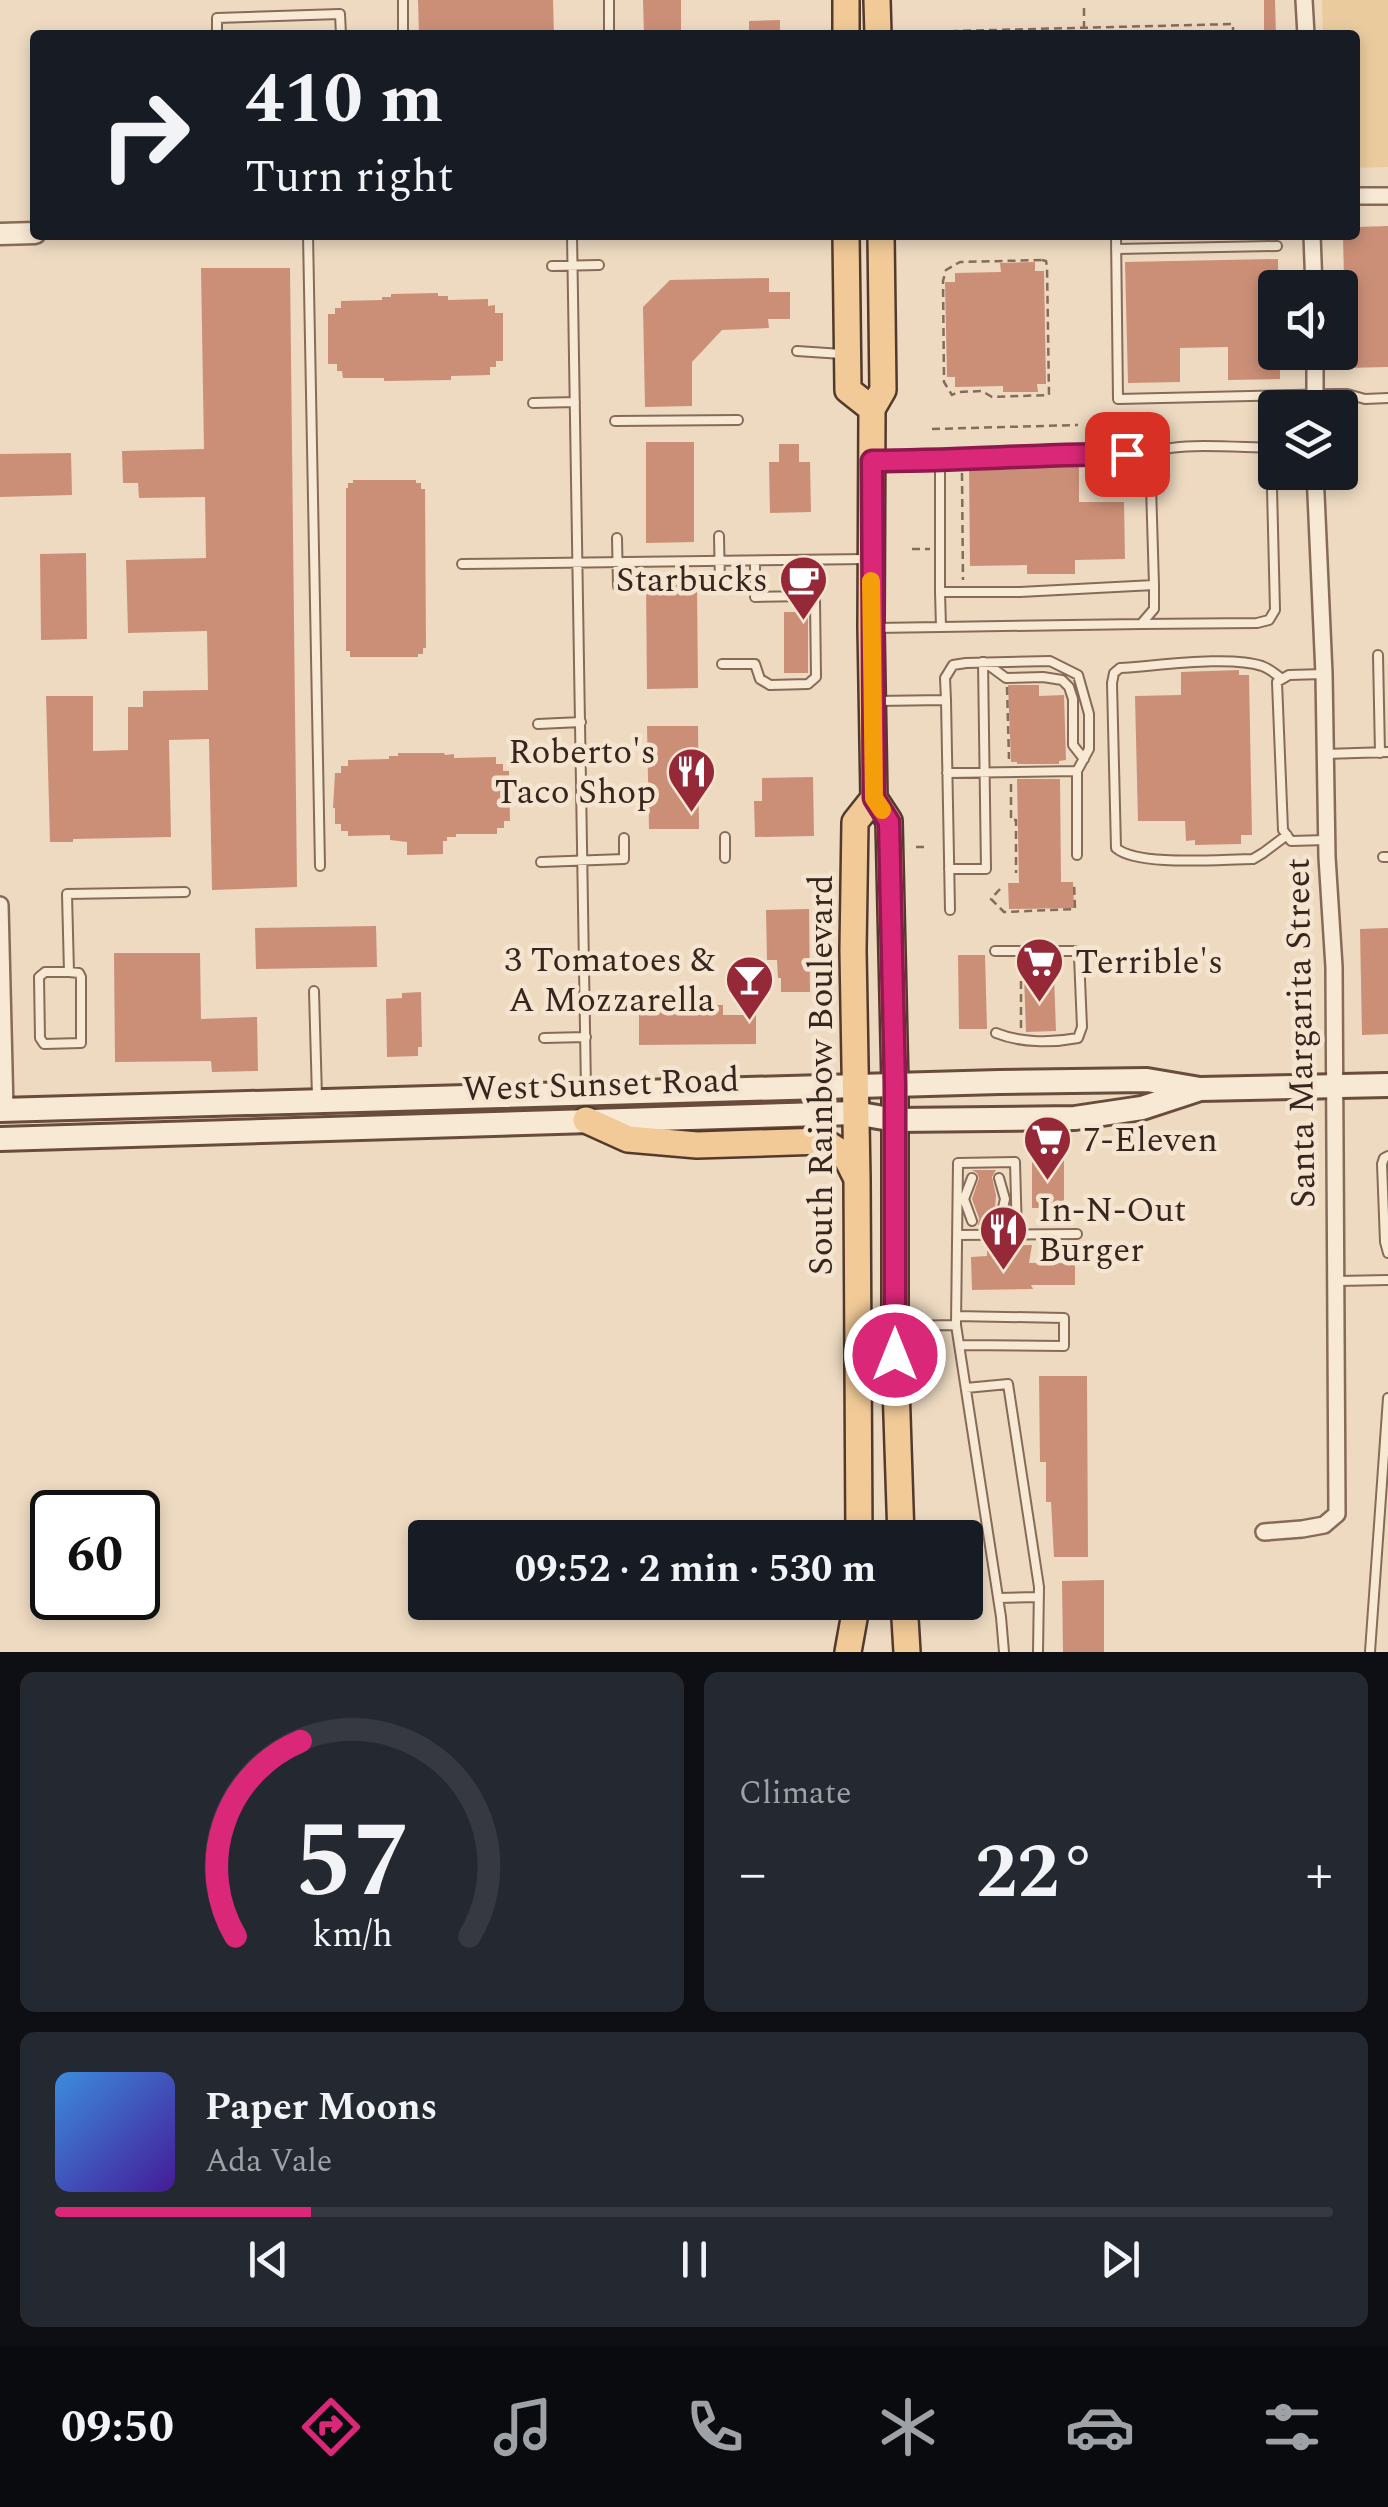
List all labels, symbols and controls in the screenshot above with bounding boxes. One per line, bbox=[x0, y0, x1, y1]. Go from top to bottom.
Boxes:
text: 410 m bbox=[245, 47, 443, 153]
icon: right bbox=[80, 70, 210, 200]
text: Turn right bbox=[245, 143, 454, 212]
map controls bbox=[1258, 270, 1358, 490]
button: sound bbox=[1258, 270, 1358, 370]
button: layers bbox=[1258, 390, 1358, 490]
pin bbox=[1085, 412, 1170, 497]
icon: arrive bbox=[1100, 427, 1155, 482]
place label: Starbucks bbox=[616, 554, 768, 607]
cafe icon: Starbucks bbox=[777, 554, 829, 622]
place label: Roberto's Taco Shop bbox=[495, 726, 656, 819]
restaurant icon: Roberto's Taco Shop bbox=[665, 746, 717, 814]
street label: Santa Margarita Street bbox=[1271, 857, 1331, 1209]
street label: South Rainbow Boulevard bbox=[795, 874, 848, 1276]
place label: 3 Tomatoes & A Mozzarella bbox=[504, 934, 716, 1027]
supermarket icon: Terrible's bbox=[1014, 936, 1066, 1004]
place label: Terrible's bbox=[1075, 936, 1223, 989]
bar icon: 3 Tomatoes & A Mozzarella bbox=[724, 954, 776, 1022]
street label: West Sunset Road bbox=[462, 1054, 740, 1116]
supermarket icon: 7-Eleven bbox=[1022, 1114, 1074, 1182]
place label: 7-Eleven bbox=[1083, 1114, 1218, 1167]
place label: In-N-Out Burger bbox=[1038, 1184, 1187, 1277]
restaurant icon: In-N-Out Burger bbox=[977, 1204, 1029, 1272]
position arrow bbox=[843, 1303, 947, 1407]
speed limit sign: 60 bbox=[30, 1490, 160, 1620]
text: 09:52 · 2 min · 530 m bbox=[515, 1541, 876, 1599]
text: Climate bbox=[739, 1769, 851, 1818]
text: 57 bbox=[294, 1784, 410, 1942]
text: 22° bbox=[975, 1817, 1097, 1931]
text: − bbox=[739, 1833, 767, 1916]
text: + bbox=[1305, 1833, 1333, 1916]
text: km/h bbox=[312, 1908, 392, 1963]
text: Paper Moons bbox=[205, 2079, 437, 2137]
text: Ada Vale bbox=[205, 2137, 332, 2186]
icon: previous bbox=[241, 2232, 296, 2287]
icon: pause bbox=[667, 2232, 722, 2287]
icon: next bbox=[1093, 2232, 1148, 2287]
icon: directions bbox=[296, 2392, 366, 2462]
icon: music bbox=[488, 2392, 558, 2462]
icon: phone bbox=[680, 2392, 750, 2462]
icon: climate bbox=[873, 2392, 943, 2462]
icon: car bbox=[1065, 2392, 1135, 2462]
icon: filters bbox=[1257, 2392, 1327, 2462]
text: 09:50 bbox=[61, 2393, 174, 2462]

